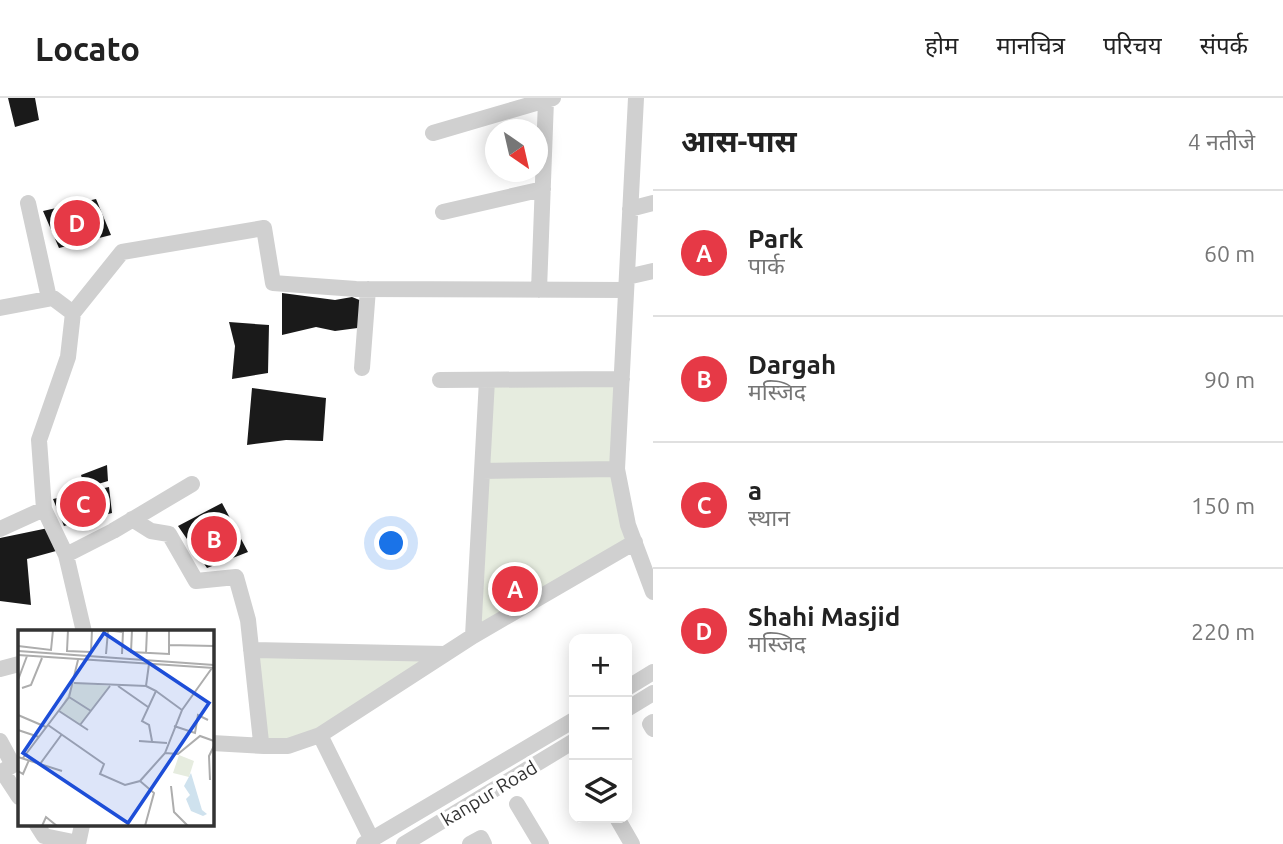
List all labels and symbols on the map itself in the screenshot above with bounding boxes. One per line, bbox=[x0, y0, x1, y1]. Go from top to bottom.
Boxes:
north arrow bbox=[485, 119, 548, 182]
pin: D bbox=[54, 197, 100, 249]
pin: C bbox=[60, 478, 106, 530]
pin: B bbox=[191, 513, 237, 565]
your location bbox=[374, 526, 408, 560]
pin: A bbox=[492, 563, 538, 615]
inset map bbox=[18, 630, 214, 826]
street label: kanpur Road bbox=[437, 756, 541, 830]

